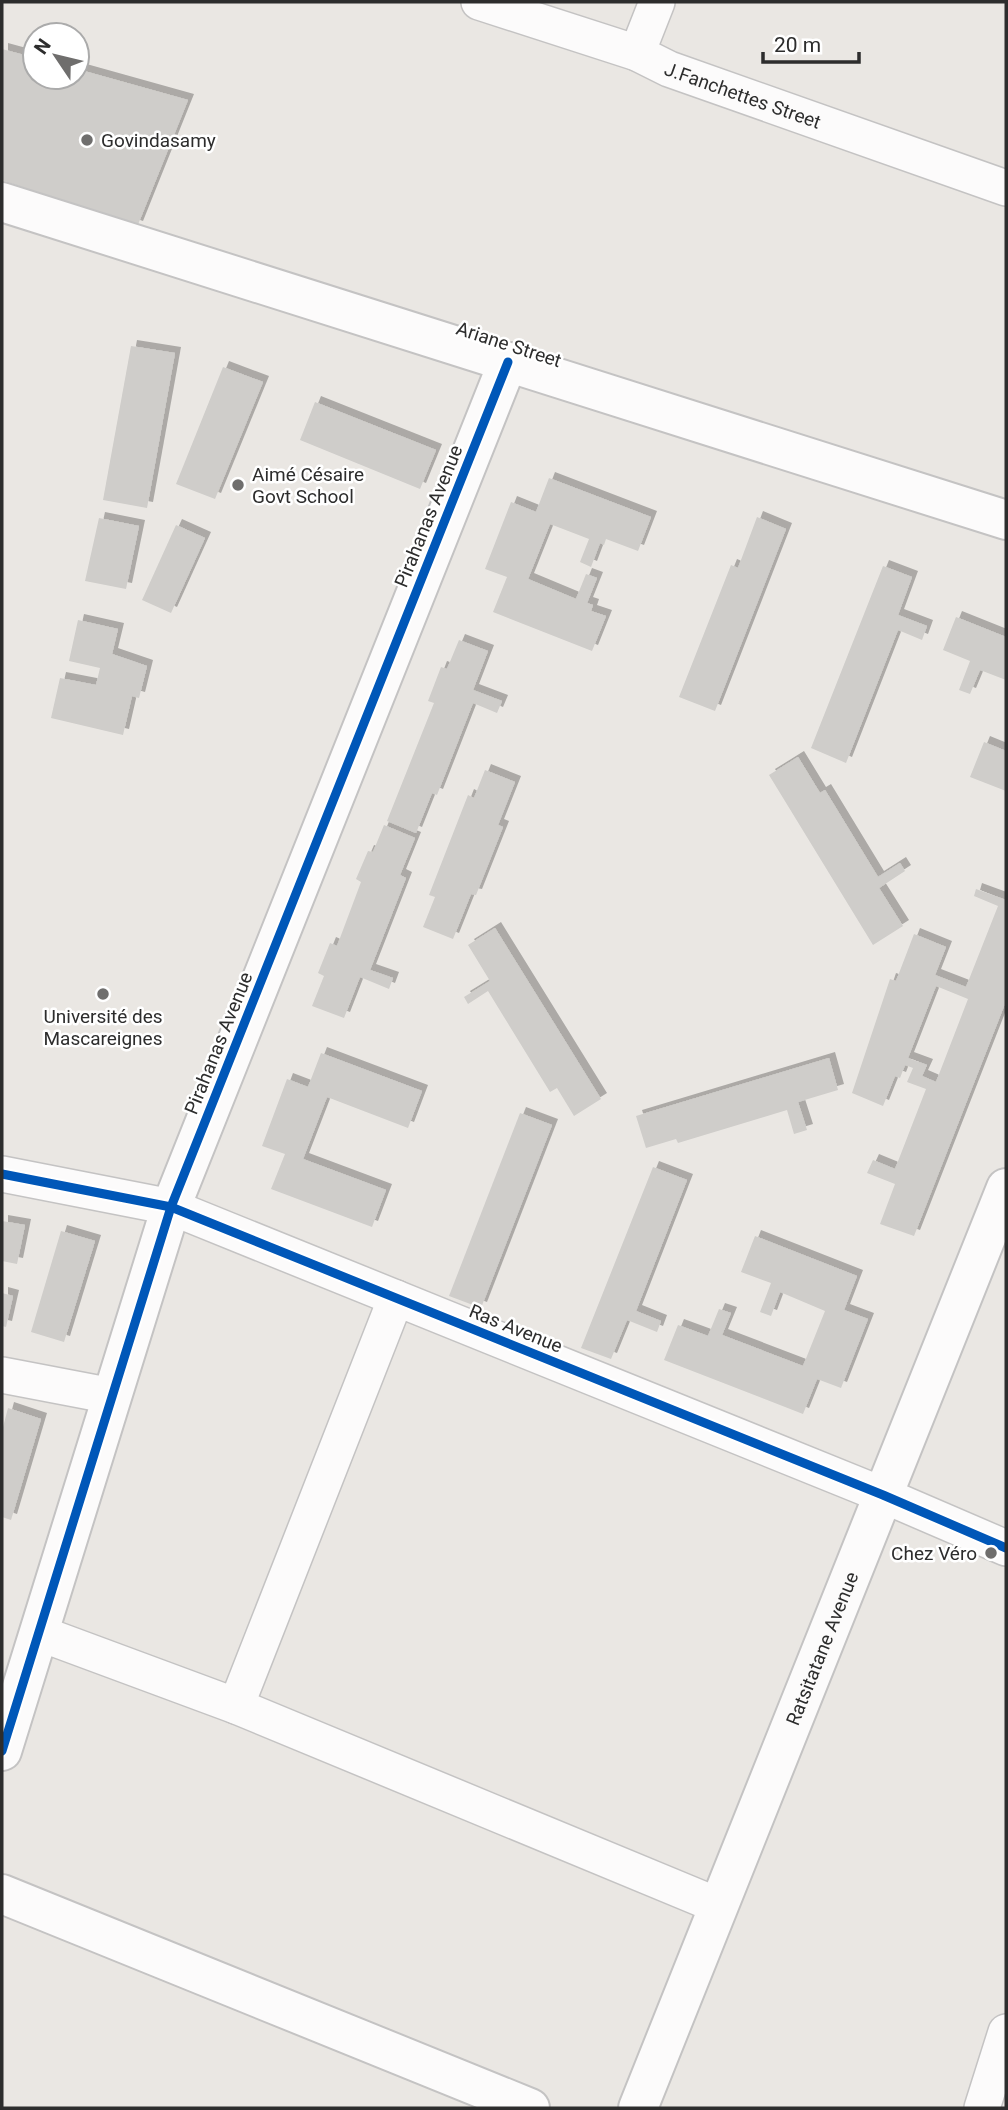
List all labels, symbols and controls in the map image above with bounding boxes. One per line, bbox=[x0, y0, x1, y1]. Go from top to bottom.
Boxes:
north arrow bbox=[21, 21, 91, 91]
scale bar bbox=[763, 21, 859, 65]
text: 20 m bbox=[774, 33, 821, 57]
text: N bbox=[29, 34, 56, 59]
street label: J.Fanchettes Street bbox=[661, 57, 824, 134]
place label: Govindasamy bbox=[101, 129, 216, 152]
marker: Govindasamy bbox=[79, 132, 95, 148]
street label: Ariane Street bbox=[453, 317, 564, 372]
street label: Pirahanas Avenue bbox=[389, 442, 467, 591]
place label: Aimé Césaire Govt School bbox=[252, 463, 364, 508]
marker: Aimé Césaire Govt School bbox=[230, 477, 246, 493]
street label: Pirahanas Avenue bbox=[179, 969, 257, 1118]
marker: Université des Mascareignes bbox=[95, 986, 111, 1002]
place label: Université des Mascareignes bbox=[43, 1005, 163, 1050]
street label: Ras Avenue bbox=[466, 1299, 566, 1358]
place label: Chez Véro bbox=[891, 1542, 977, 1565]
marker: Chez Véro bbox=[983, 1545, 999, 1561]
street label: Ratsitatane Avenue bbox=[781, 1569, 863, 1729]

